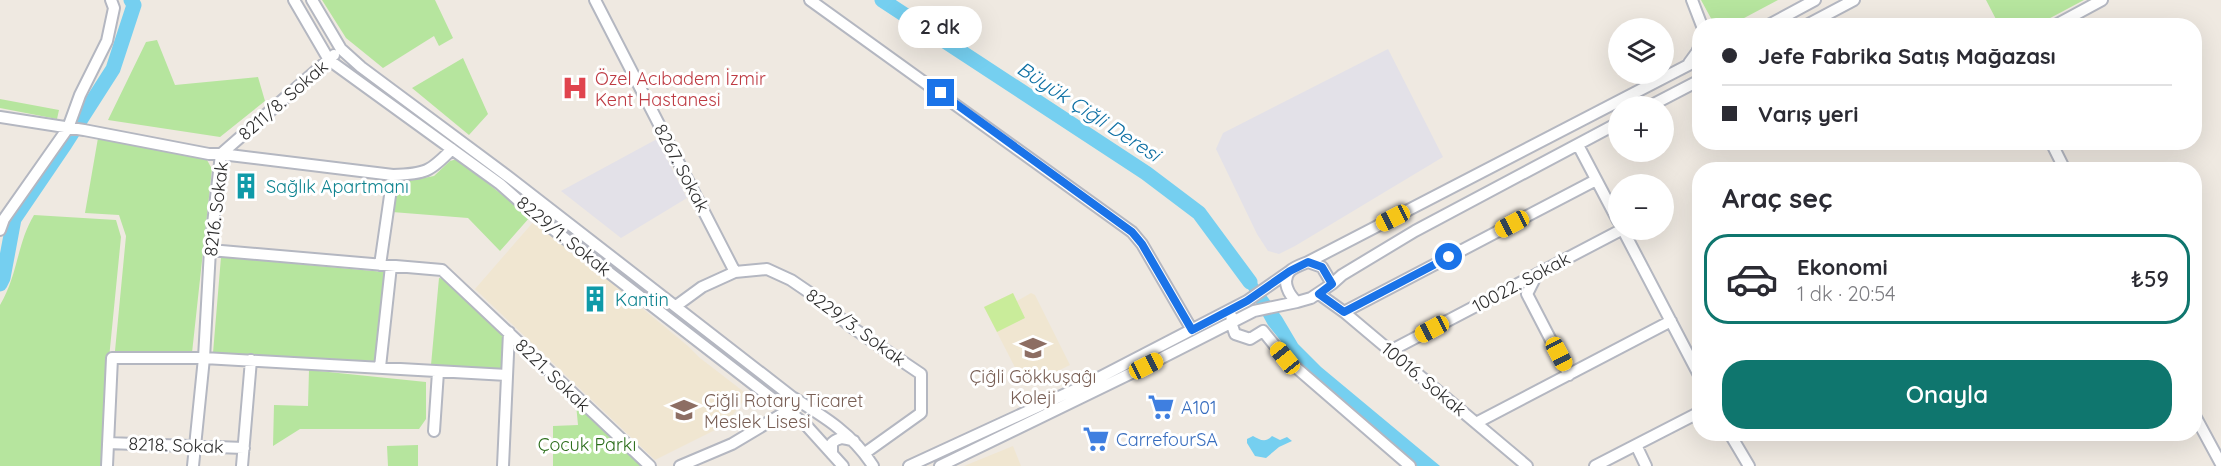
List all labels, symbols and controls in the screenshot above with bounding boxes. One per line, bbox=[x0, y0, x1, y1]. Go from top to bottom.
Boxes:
callout: 2 dk bbox=[899, 6, 983, 48]
text: 2 dk bbox=[920, 14, 960, 39]
map controls bbox=[1608, 18, 1674, 240]
button: layers bbox=[1608, 18, 1674, 84]
text: Jefe Fabrika Satış Mağazası bbox=[1758, 42, 2056, 70]
street label: 8211/8. Sokak bbox=[233, 55, 333, 145]
water label: Büyük Çiğli Deresi bbox=[1013, 55, 1167, 168]
place label: Özel Acıbadem İzmir Kent Hastanesi bbox=[595, 67, 766, 111]
hospital icon: Özel Acıbadem İzmir Kent Hastanesi bbox=[560, 73, 590, 103]
route end bbox=[927, 79, 954, 106]
button: + bbox=[1608, 96, 1674, 162]
text: Varış yeri bbox=[1758, 100, 1858, 128]
street label: 8267. Sokak bbox=[649, 120, 715, 216]
street label: 8216. Sokak bbox=[199, 160, 233, 258]
building icon: Sağlık Apartmanı bbox=[231, 171, 261, 201]
button: − bbox=[1608, 174, 1674, 240]
place label: Sağlık Apartmanı bbox=[266, 175, 409, 198]
text: Araç seç bbox=[1722, 181, 1832, 215]
street label: 8229/1. Sokak bbox=[512, 191, 616, 281]
car bbox=[1373, 202, 1413, 234]
car bbox=[1492, 208, 1532, 240]
route start bbox=[1435, 243, 1462, 270]
street label: 10022. Sokak bbox=[1468, 247, 1574, 317]
icon: car bbox=[1725, 252, 1779, 306]
text: Ekonomi bbox=[1797, 253, 1888, 281]
text: ₺59 bbox=[2131, 265, 2169, 293]
text: 1 dk · 20:54 bbox=[1797, 281, 1896, 306]
street label: 8229/3. Sokak bbox=[802, 283, 910, 371]
building icon: Kantin bbox=[580, 284, 610, 314]
place label: Kantin bbox=[615, 288, 669, 311]
car bbox=[1412, 313, 1452, 345]
school or university icon: Çiĝli Gökkuşaĝı Koleji bbox=[1018, 333, 1048, 363]
street label: 8221. Sokak bbox=[511, 334, 595, 416]
car bbox=[1543, 334, 1575, 374]
street label: 10016. Sokak bbox=[1377, 337, 1471, 421]
car bbox=[1267, 338, 1303, 378]
car bbox=[1126, 350, 1166, 382]
button: Onayla bbox=[1722, 360, 2172, 429]
place label: Çiĝli Gökkuşaĝı Koleji bbox=[970, 365, 1096, 409]
place label: Çiğli Rotary Ticaret Meslek Lisesi bbox=[704, 389, 863, 433]
supermarket icon: A101 bbox=[1146, 392, 1176, 422]
school or university icon: Çiğli Rotary Ticaret Meslek Lisesi bbox=[669, 395, 699, 425]
place label: A101 bbox=[1181, 396, 1217, 419]
supermarket icon: CarrefourSA bbox=[1081, 424, 1111, 454]
place label: CarrefourSA bbox=[1116, 428, 1218, 451]
street label: 8218. Sokak bbox=[128, 432, 224, 458]
park label: Çocuk Parkı bbox=[538, 433, 636, 456]

